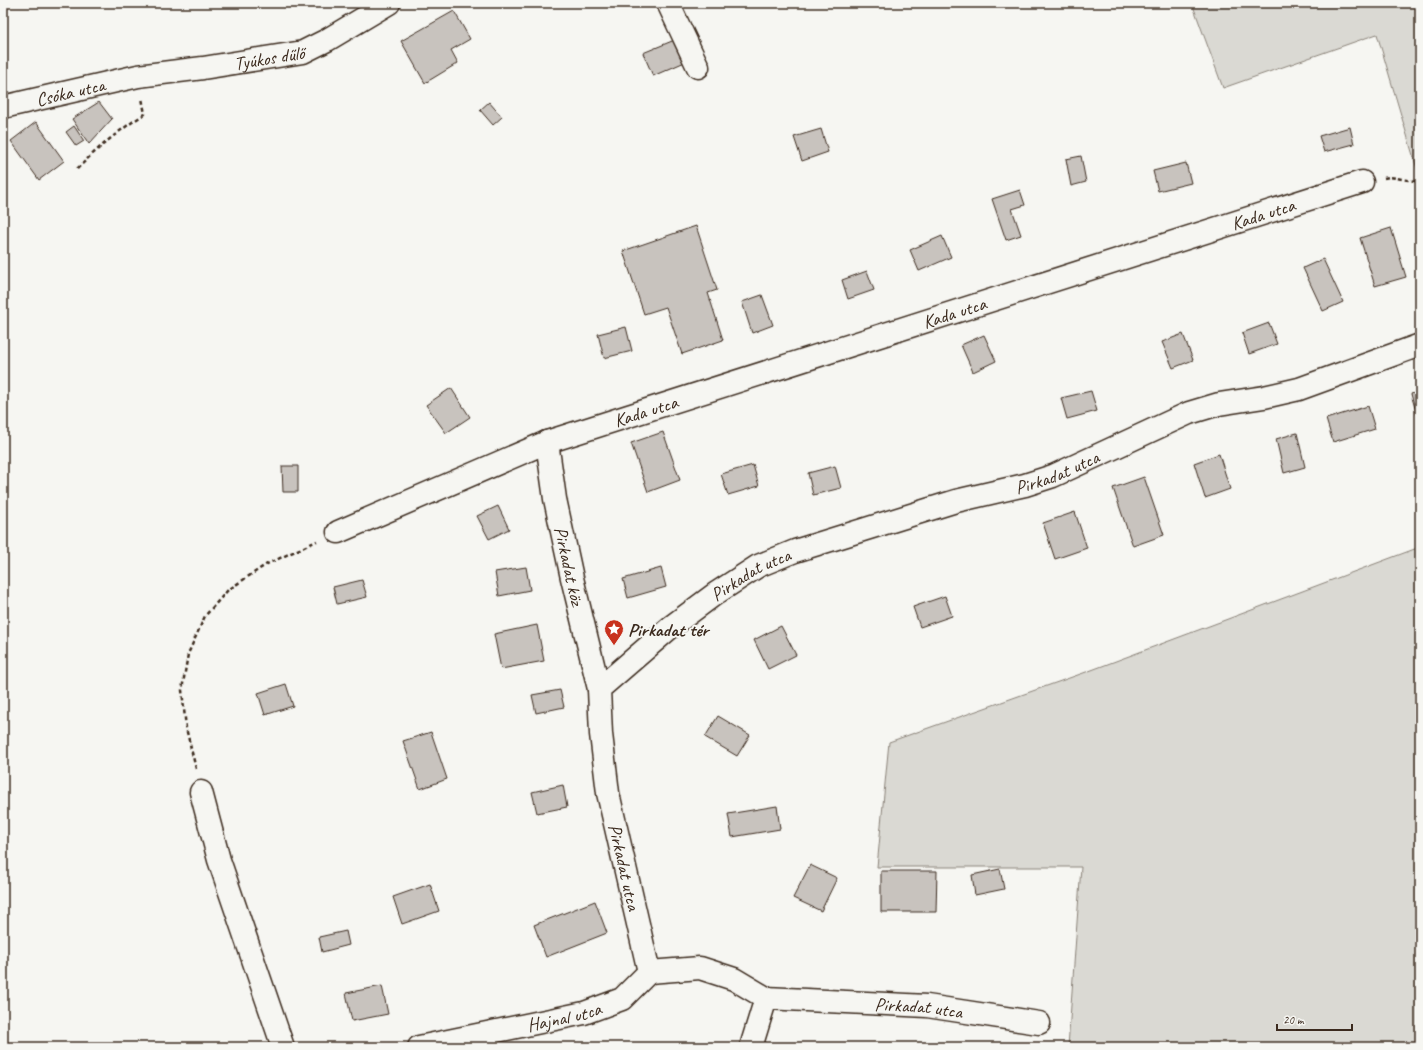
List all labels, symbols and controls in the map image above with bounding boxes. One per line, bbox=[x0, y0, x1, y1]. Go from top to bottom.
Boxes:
street label: Tyúkos dűlő bbox=[233, 40, 309, 76]
street label: Csóka utca bbox=[34, 73, 109, 112]
street label: Kada utca bbox=[1228, 193, 1300, 236]
street label: Kada utca bbox=[920, 291, 991, 334]
street label: Kada utca bbox=[611, 390, 682, 433]
street label: Pirkadat utca bbox=[1013, 445, 1104, 500]
street label: Pirkadat köz bbox=[548, 525, 590, 610]
street label: Pirkadat utca bbox=[706, 543, 795, 607]
place icon: Pirkadat tér bbox=[603, 618, 625, 646]
place label: Pirkadat tér bbox=[628, 618, 710, 642]
street label: Pirkadat utca bbox=[602, 822, 646, 914]
street label: Pirkadat utca bbox=[874, 992, 965, 1024]
street label: Hajnal utca bbox=[525, 996, 606, 1037]
scale bar bbox=[1277, 1006, 1352, 1032]
text: 20 m bbox=[1283, 1012, 1305, 1028]

